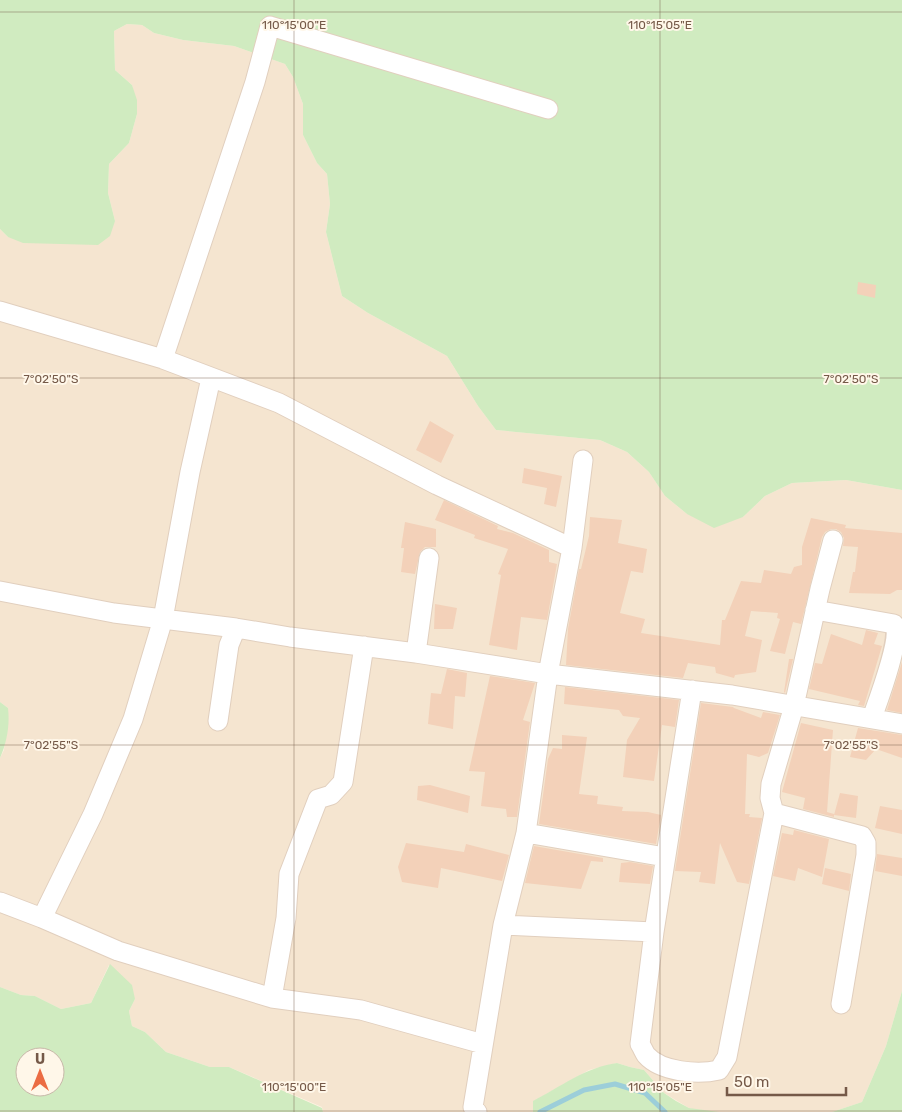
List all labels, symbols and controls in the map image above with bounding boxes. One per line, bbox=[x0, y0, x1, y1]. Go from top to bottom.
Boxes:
text: 110°15'00"E bbox=[262, 18, 326, 32]
text: 110°15'05"E bbox=[628, 18, 692, 32]
text: 7°02'50"S bbox=[24, 372, 78, 386]
text: 7°02'50"S bbox=[824, 372, 878, 386]
text: 7°02'55"S bbox=[24, 738, 78, 752]
text: 7°02'55"S bbox=[824, 738, 878, 752]
north arrow bbox=[15, 1047, 65, 1097]
text: U bbox=[35, 1051, 45, 1068]
scale bar bbox=[727, 1064, 846, 1096]
text: 50 m bbox=[734, 1073, 769, 1091]
text: 110°15'00"E bbox=[262, 1080, 326, 1094]
text: 110°15'05"E bbox=[628, 1080, 692, 1094]

